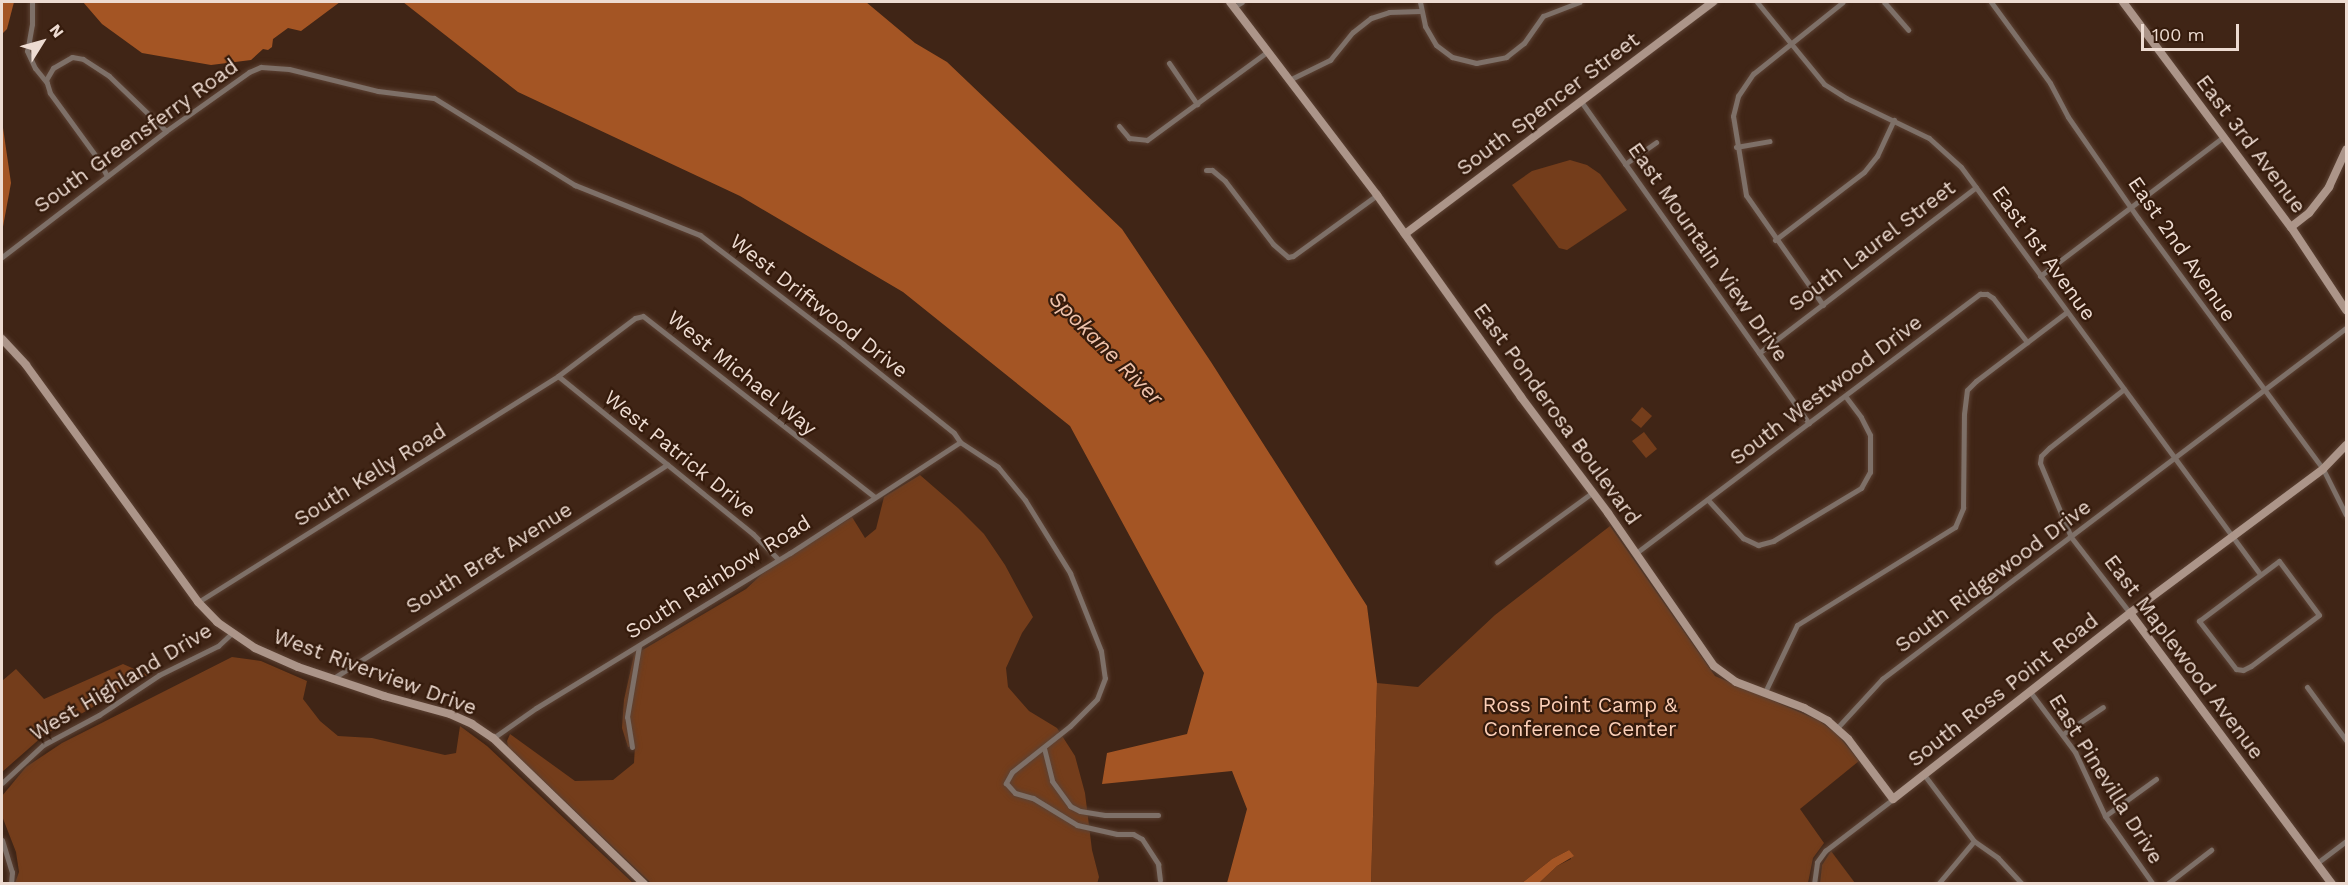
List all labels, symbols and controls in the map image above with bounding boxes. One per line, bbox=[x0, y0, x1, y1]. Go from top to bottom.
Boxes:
north arrow bbox=[12, 12, 72, 72]
scale bar bbox=[2144, 12, 2242, 50]
text: N bbox=[46, 20, 68, 41]
text: 100 m bbox=[2152, 24, 2205, 45]
street label: South Spencer Street bbox=[1452, 27, 1644, 181]
street label: South Greensferry Road bbox=[29, 53, 243, 219]
street label: East 3rd Avenue bbox=[2191, 70, 2311, 218]
street label: East Mountain View Drive bbox=[1622, 137, 1794, 367]
street label: East 2nd Avenue bbox=[2122, 171, 2242, 327]
street label: South Laurel Street bbox=[1784, 175, 1960, 317]
street label: East 1st Avenue bbox=[1986, 180, 2102, 326]
street label: West Driftwood Drive bbox=[725, 229, 913, 383]
water label: Spokane River bbox=[1043, 285, 1169, 411]
street label: East Ponderosa Boulevard bbox=[1468, 298, 1646, 530]
street label: West Michael Way bbox=[662, 305, 822, 441]
street label: South Westwood Drive bbox=[1725, 309, 1927, 471]
street label: West Patrick Drive bbox=[599, 385, 761, 523]
street label: South Kelly Road bbox=[289, 418, 451, 532]
street label: South Ridgewood Drive bbox=[1890, 494, 2096, 658]
street label: South Bret Avenue bbox=[401, 496, 577, 620]
street label: South Rainbow Road bbox=[621, 510, 815, 644]
street label: East Maplewood Avenue bbox=[2099, 549, 2269, 765]
street label: South Ross Point Road bbox=[1903, 608, 2103, 772]
street label: West Highland Drive bbox=[26, 618, 216, 746]
street label: West Riverview Drive bbox=[270, 623, 480, 721]
street label: East Pinevilla Drive bbox=[2043, 689, 2169, 869]
park label: Ross Point Camp & Conference Center bbox=[1483, 692, 1677, 742]

